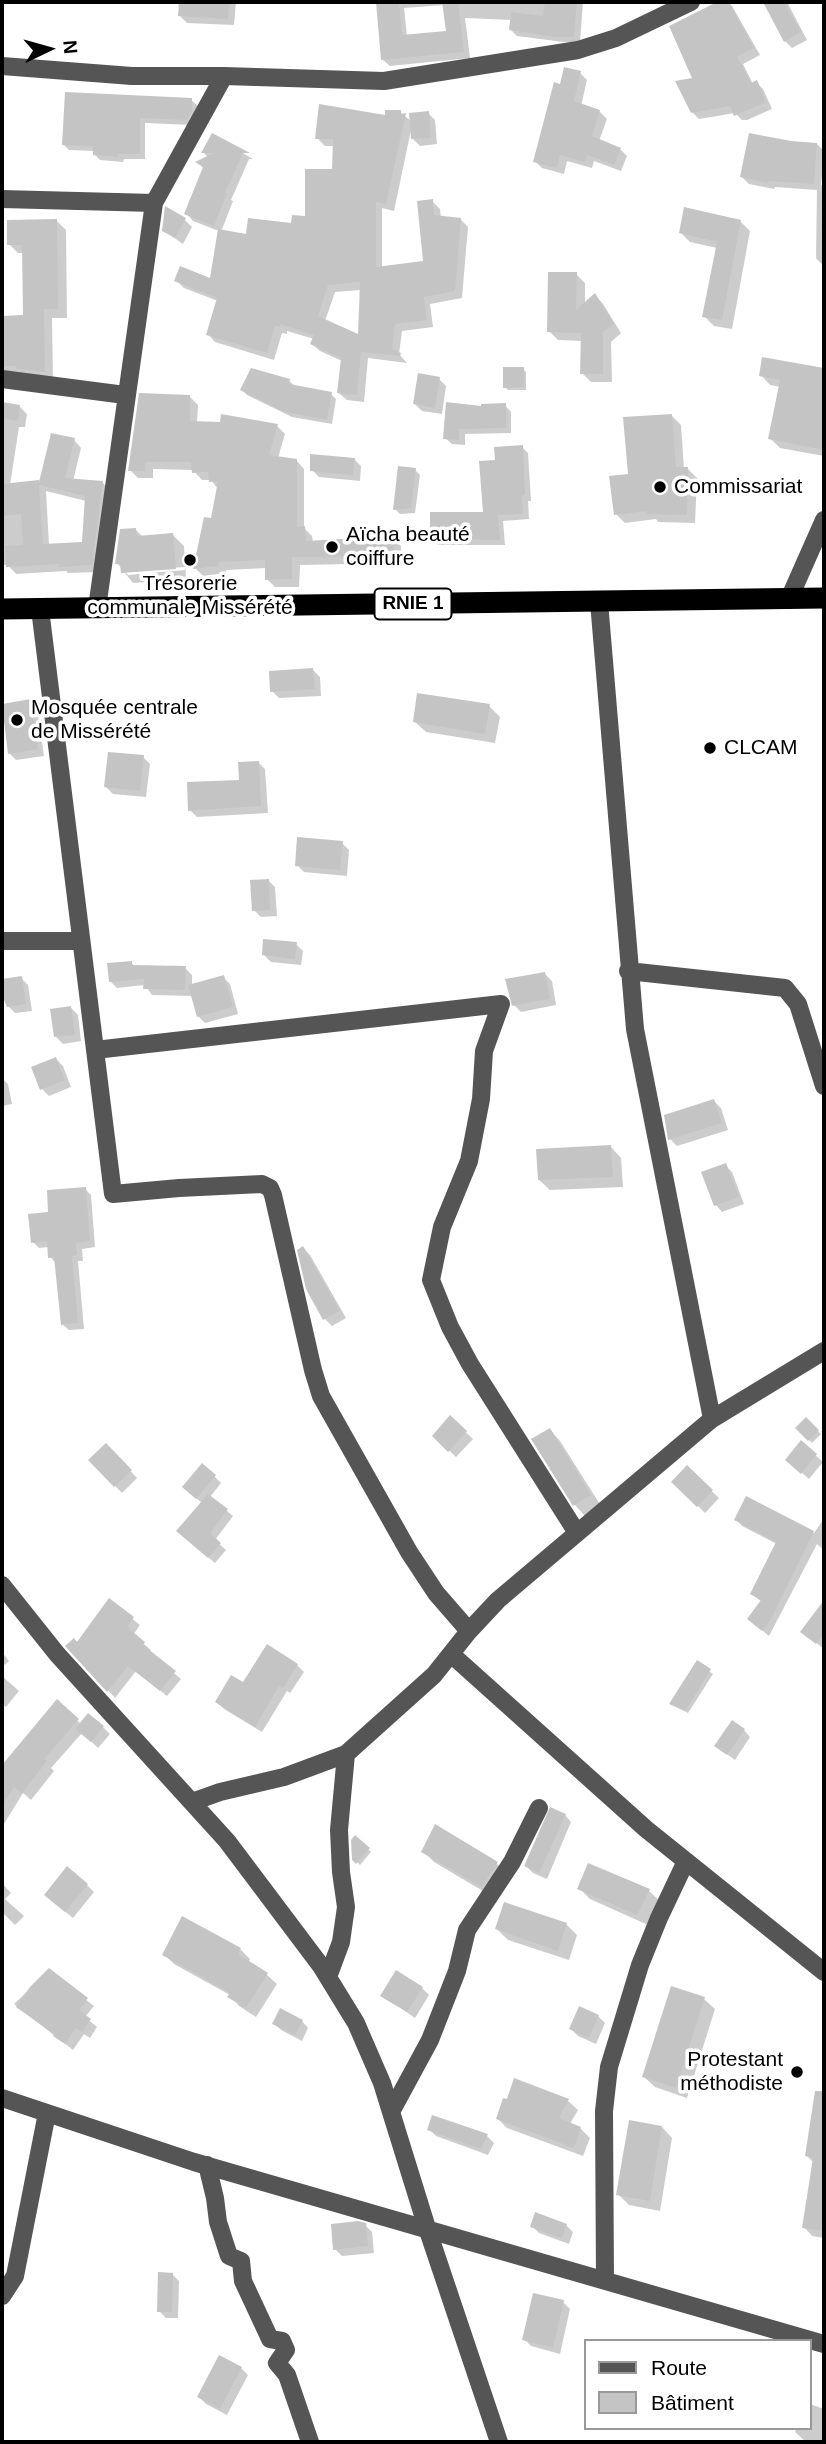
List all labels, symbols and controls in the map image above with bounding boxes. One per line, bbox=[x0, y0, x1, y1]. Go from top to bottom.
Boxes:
north arrow bbox=[14, 14, 84, 84]
text: N bbox=[59, 39, 81, 55]
place label: Commissariat bbox=[674, 474, 802, 500]
marker: Commissariat bbox=[652, 479, 668, 495]
place label: Aïcha beauté coiffure bbox=[346, 522, 470, 572]
marker: Aïcha beauté coiffure bbox=[324, 539, 340, 555]
marker: Trésorerie communale Missérété bbox=[182, 552, 198, 568]
place label: Trésorerie communale Missérété bbox=[87, 571, 293, 621]
road number: RNIE 1 bbox=[374, 589, 452, 620]
place label: Mosquée centrale de Missérété bbox=[31, 695, 198, 745]
marker: Mosquée centrale de Missérété bbox=[9, 712, 25, 728]
place label: CLCAM bbox=[724, 735, 798, 761]
marker: CLCAM bbox=[702, 740, 718, 756]
place label: Protestant méthodiste bbox=[680, 2047, 783, 2097]
marker: Protestant méthodiste bbox=[789, 2064, 805, 2080]
legend bbox=[584, 2339, 812, 2430]
text: Route bbox=[651, 2356, 707, 2379]
text: Bâtiment bbox=[651, 2391, 734, 2414]

